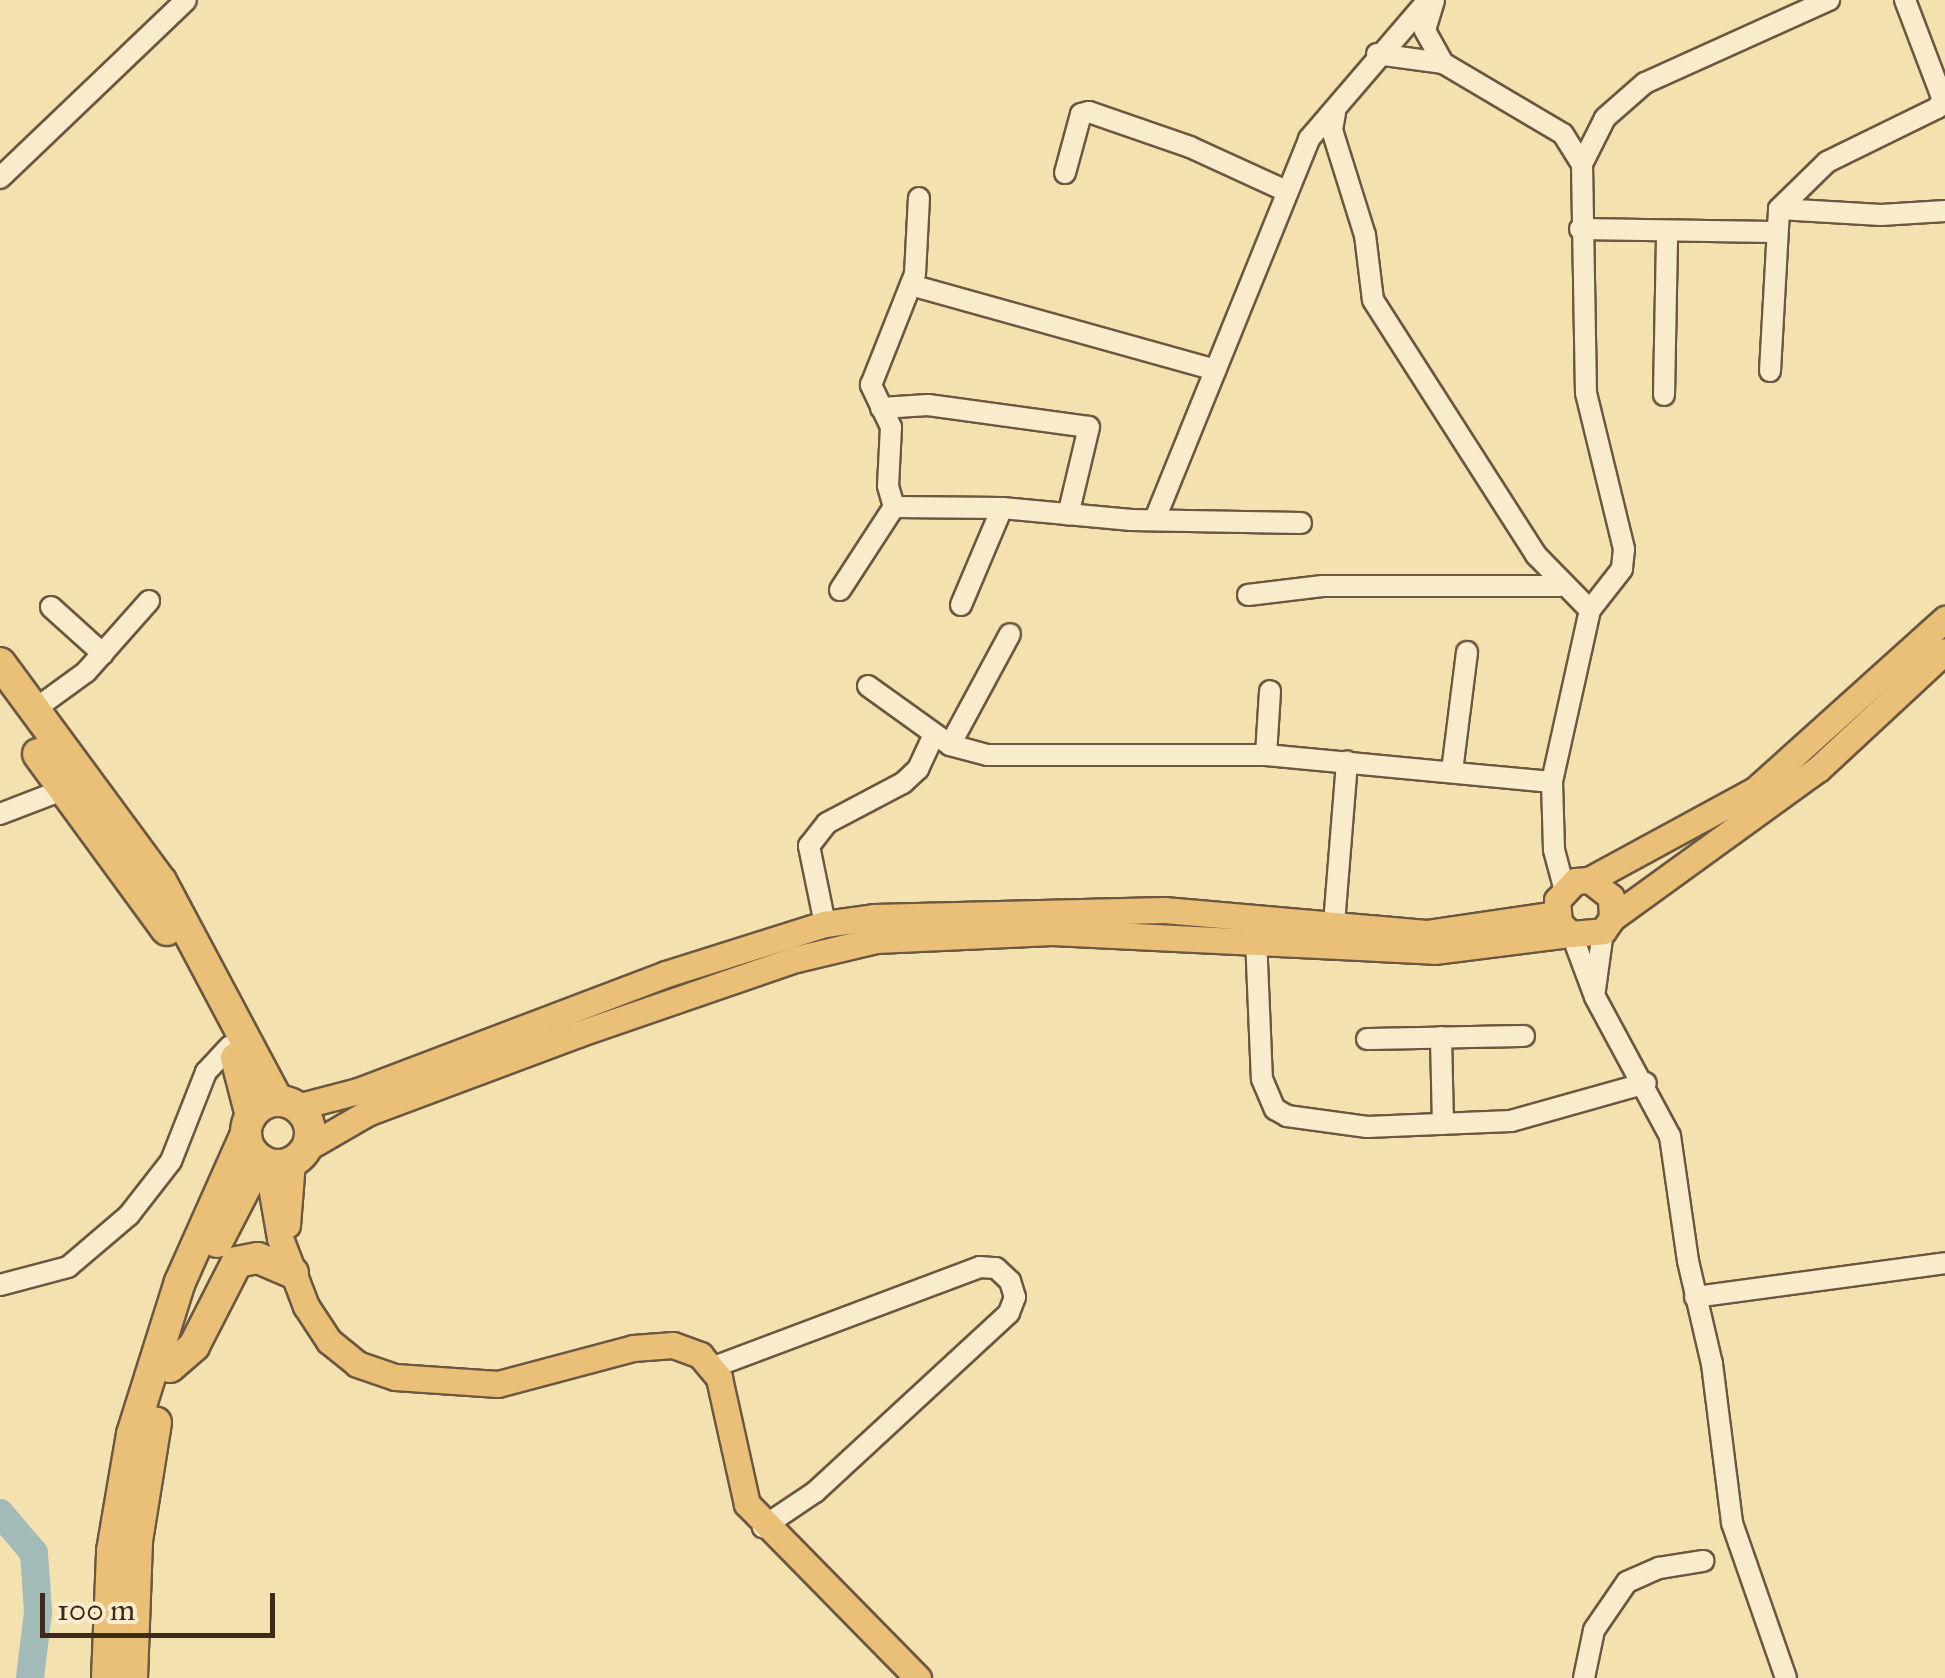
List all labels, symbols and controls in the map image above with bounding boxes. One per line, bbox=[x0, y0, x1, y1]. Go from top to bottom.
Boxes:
scale bar bbox=[45, 1573, 280, 1635]
text: 100 m bbox=[57, 1592, 135, 1628]

